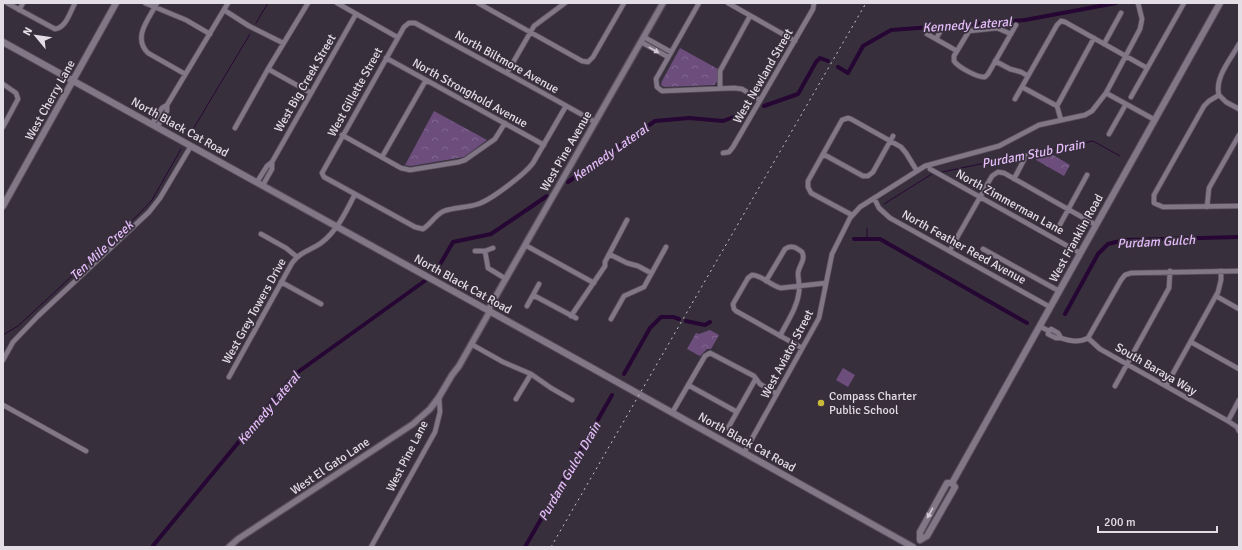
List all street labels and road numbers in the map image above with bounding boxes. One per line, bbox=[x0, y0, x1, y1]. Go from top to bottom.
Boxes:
street label: West Newland Street bbox=[730, 26, 797, 126]
street label: North Biltmore Avenue bbox=[452, 28, 561, 97]
street label: West Big Creek Street bbox=[271, 32, 340, 135]
street label: West Gillette Street bbox=[325, 45, 386, 140]
street label: North Stronghold Avenue bbox=[410, 56, 530, 131]
street label: West Cherry Lane bbox=[22, 57, 79, 143]
street label: North Black Cat Road bbox=[128, 94, 231, 160]
street label: West Pine Avenue bbox=[537, 108, 596, 194]
street label: North Zimmerman Lane bbox=[953, 166, 1067, 238]
street label: West Franklin Road bbox=[1046, 192, 1107, 285]
street label: North Feather Reed Avenue bbox=[899, 207, 1028, 288]
street label: North Black Cat Road bbox=[411, 251, 514, 317]
street label: West Grey Towers Drive bbox=[219, 256, 290, 367]
street label: West Aviator Street bbox=[758, 307, 817, 401]
street label: South Baraya Way bbox=[1112, 340, 1200, 399]
street label: North Black Cat Road bbox=[695, 409, 798, 475]
street label: West Pine Lane bbox=[383, 418, 432, 494]
street label: West El Gato Lane bbox=[288, 434, 373, 498]

